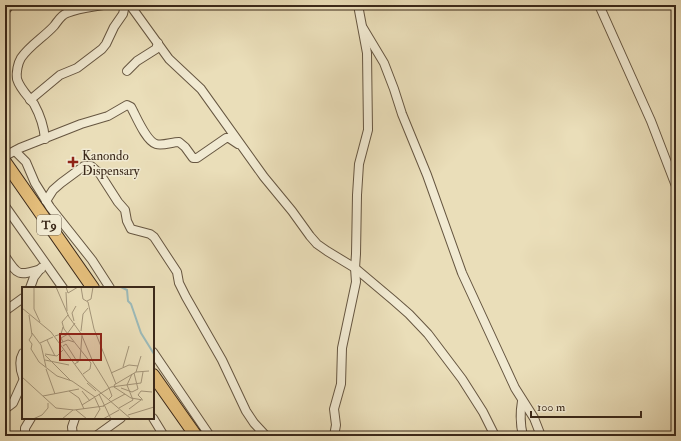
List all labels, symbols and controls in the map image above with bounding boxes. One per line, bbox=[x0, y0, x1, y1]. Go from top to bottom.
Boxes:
place label: Kanondo Dispensary bbox=[82, 148, 140, 180]
marker: Kanondo Dispensary bbox=[67, 156, 79, 168]
road number: T9 bbox=[37, 215, 61, 235]
inset map bbox=[22, 287, 154, 419]
scale bar bbox=[531, 393, 641, 419]
text: 100 m bbox=[537, 400, 566, 415]

